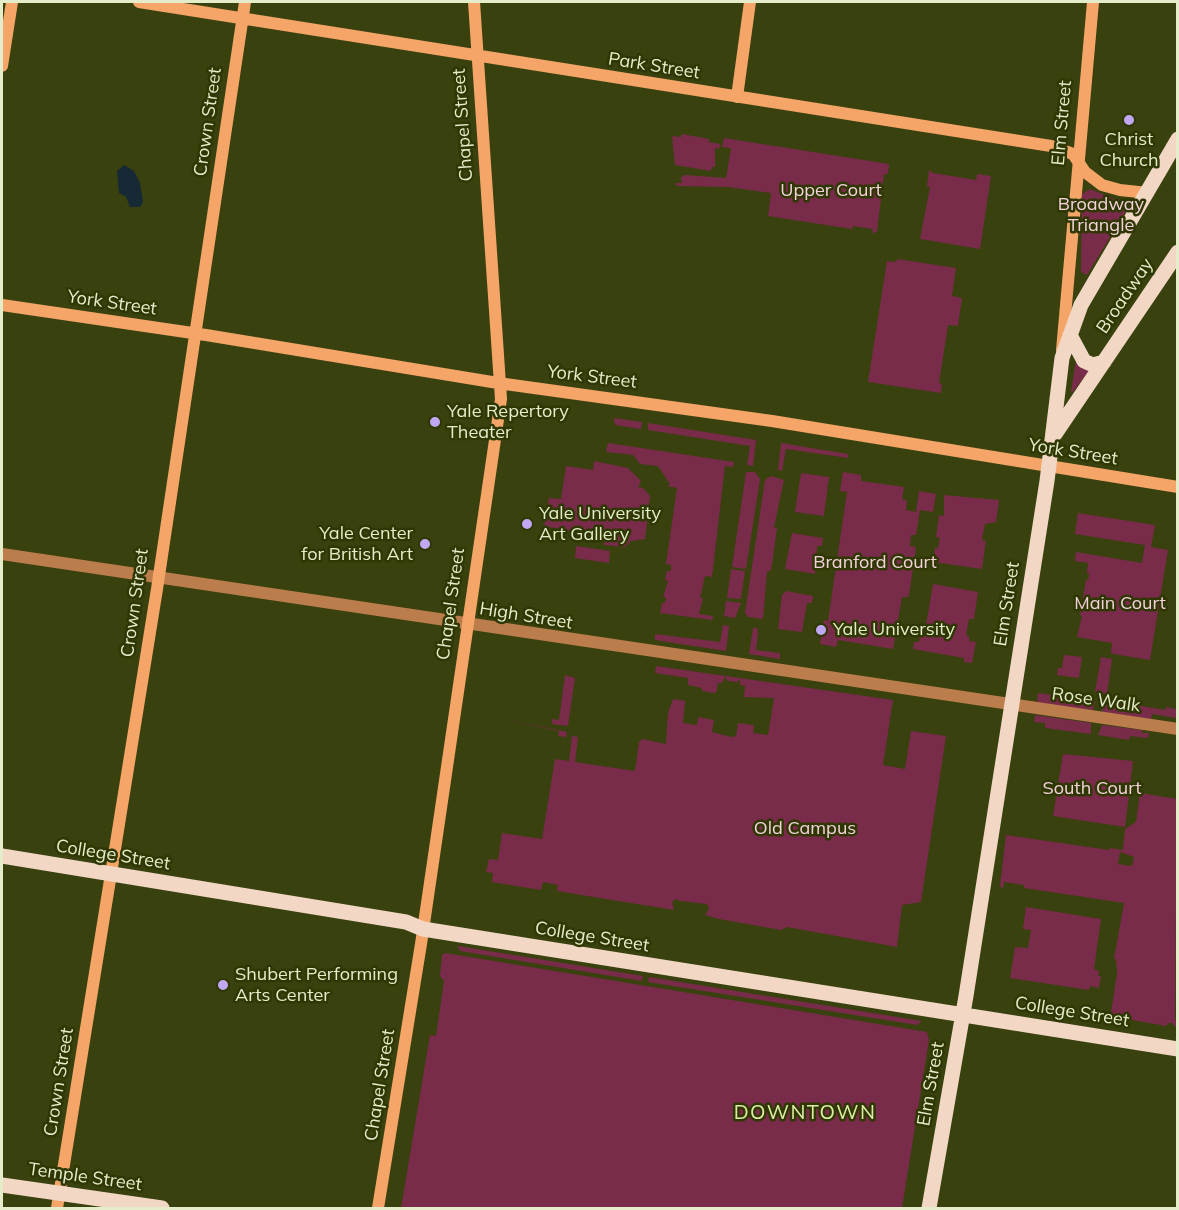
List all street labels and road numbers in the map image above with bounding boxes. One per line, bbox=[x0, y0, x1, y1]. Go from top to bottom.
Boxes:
street label: Park Street bbox=[607, 48, 701, 84]
street label: Crown Street bbox=[190, 66, 226, 178]
street label: Chapel Street bbox=[448, 68, 478, 182]
street label: Elm Street bbox=[1048, 80, 1076, 166]
street label: Broadway bbox=[1092, 254, 1158, 338]
street label: York Street bbox=[66, 286, 158, 320]
street label: York Street bbox=[546, 361, 638, 393]
street label: York Street bbox=[1027, 434, 1119, 470]
street label: Crown Street bbox=[117, 547, 153, 659]
street label: Chapel Street bbox=[432, 547, 470, 661]
street label: Elm Street bbox=[990, 560, 1024, 648]
street label: High Street bbox=[478, 598, 574, 634]
street label: Rose Walk bbox=[1050, 683, 1142, 717]
street label: College Street bbox=[54, 835, 172, 875]
street label: College Street bbox=[533, 917, 651, 957]
street label: College Street bbox=[1013, 992, 1131, 1032]
street label: Crown Street bbox=[40, 1026, 78, 1138]
street label: Chapel Street bbox=[360, 1028, 400, 1142]
street label: Elm Street bbox=[913, 1040, 949, 1128]
street label: Temple Street bbox=[27, 1158, 143, 1196]

